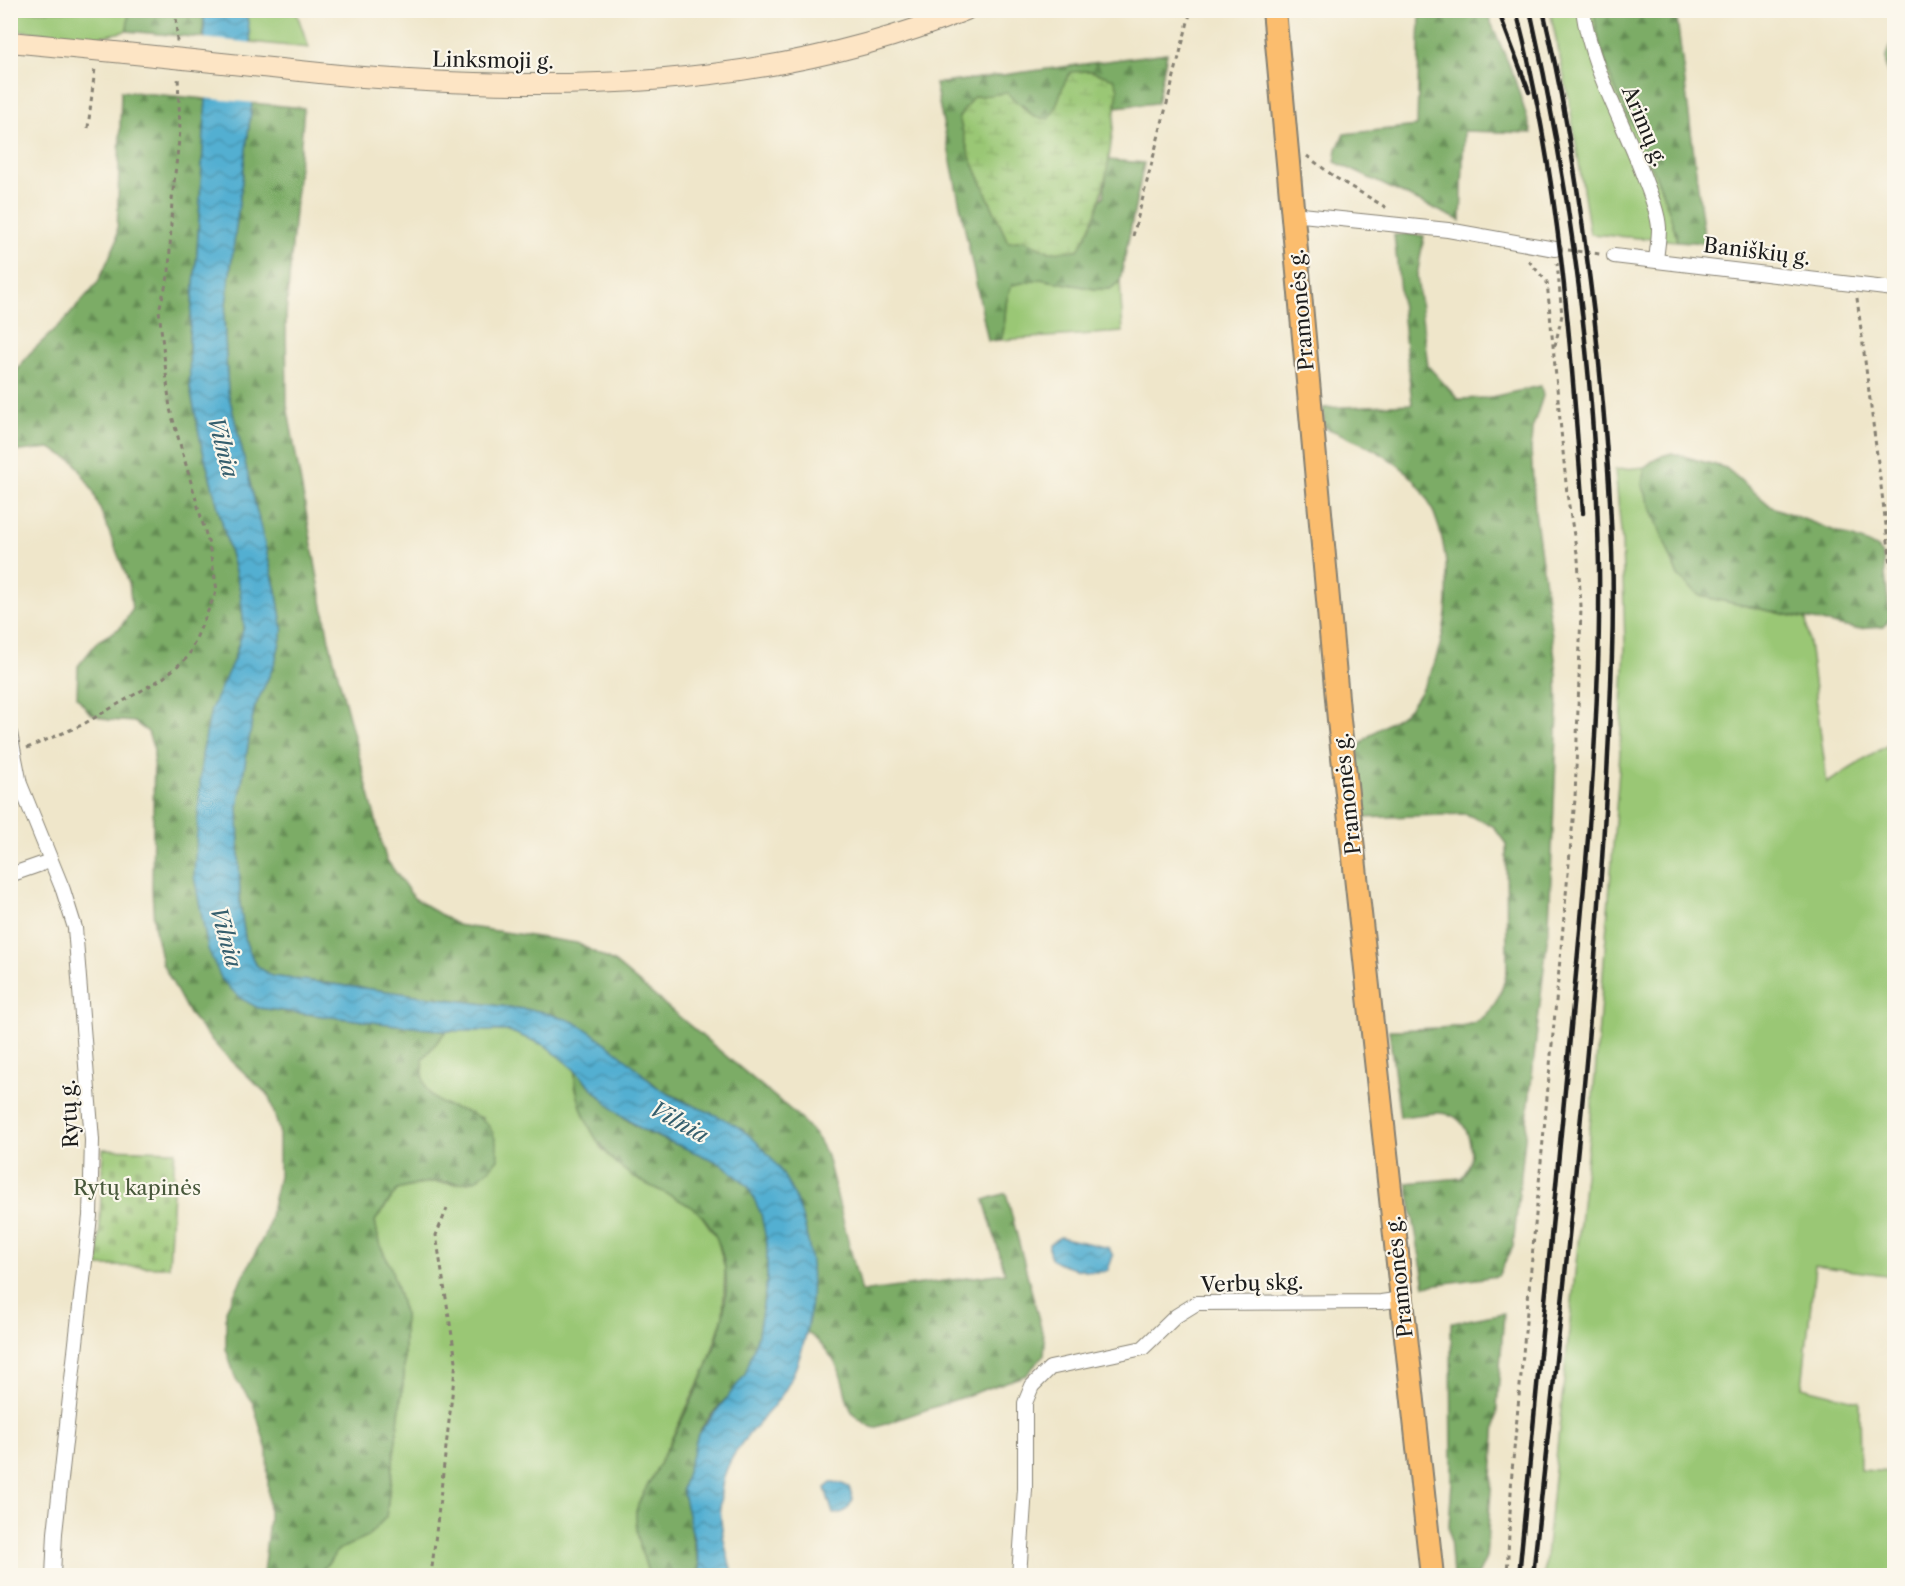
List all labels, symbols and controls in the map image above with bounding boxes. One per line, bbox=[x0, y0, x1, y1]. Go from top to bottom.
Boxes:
street label: Linksmoji g. bbox=[432, 46, 554, 74]
street label: Arimų g. bbox=[1616, 81, 1673, 170]
street label: Baniškių g. bbox=[1702, 232, 1812, 270]
street label: Pramonės g. bbox=[1283, 248, 1319, 372]
water label: Vilnia bbox=[202, 413, 244, 481]
street label: Pramonės g. bbox=[1328, 732, 1366, 856]
water label: Vilnia bbox=[204, 903, 248, 971]
street label: Rytų g. bbox=[55, 1079, 83, 1149]
water label: Vilnia bbox=[645, 1095, 713, 1149]
park label: Rytų kapinės bbox=[73, 1175, 201, 1200]
street label: Pramonės g. bbox=[1380, 1215, 1418, 1339]
street label: Verbų skg. bbox=[1199, 1269, 1304, 1297]

